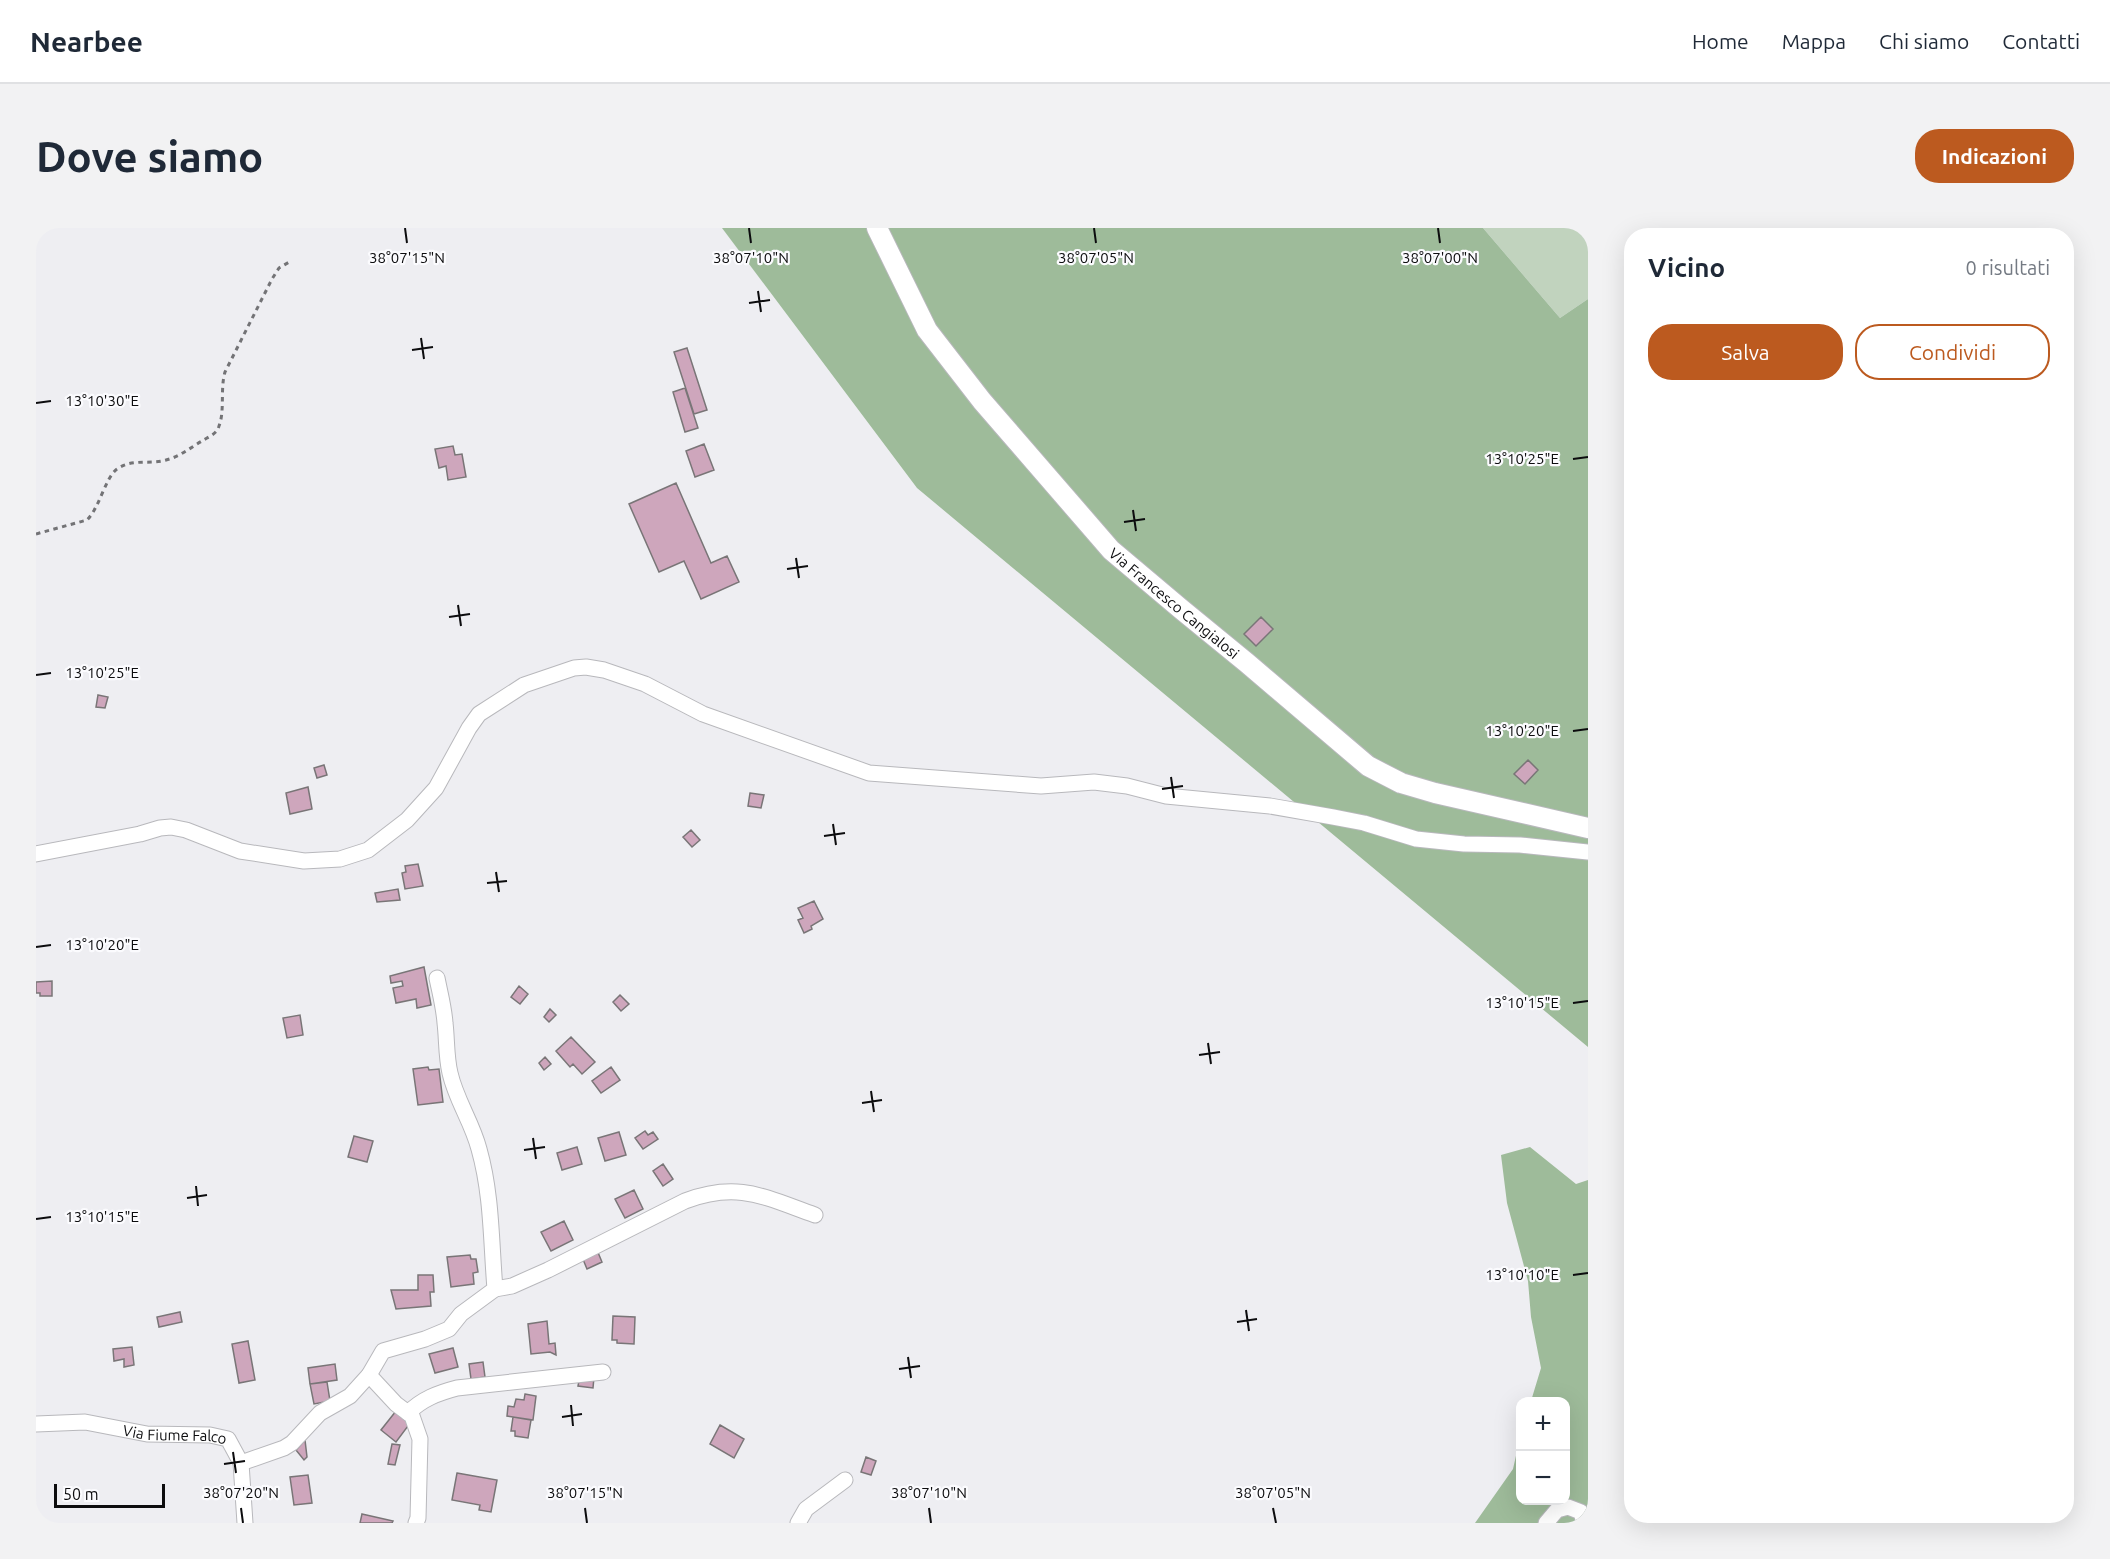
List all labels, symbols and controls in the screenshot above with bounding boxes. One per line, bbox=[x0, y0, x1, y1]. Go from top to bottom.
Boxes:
text: Nearbee bbox=[30, 26, 143, 57]
text: Home bbox=[1692, 29, 1749, 53]
text: Mappa bbox=[1782, 29, 1846, 53]
text: Chi siamo bbox=[1879, 29, 1969, 53]
text: Contatti bbox=[2002, 29, 2080, 53]
button: Indicazioni bbox=[1915, 129, 2074, 183]
text: Dove siamo bbox=[36, 133, 263, 180]
text: 38°07'15"N bbox=[369, 249, 445, 266]
text: 38°07'10"N bbox=[713, 249, 789, 266]
text: 38°07'05"N bbox=[1058, 249, 1134, 266]
text: 38°07'00"N bbox=[1402, 249, 1478, 266]
text: Vicino bbox=[1648, 253, 1725, 282]
text: 0 risultati bbox=[1966, 256, 2050, 279]
button: Salva bbox=[1648, 324, 1843, 380]
button: Condividi bbox=[1855, 324, 2050, 380]
text: 13°10'30"E bbox=[65, 392, 139, 409]
text: 13°10'25"E bbox=[1485, 450, 1559, 467]
street label: Via Francesco Cangialosi bbox=[1106, 544, 1243, 662]
text: 13°10'25"E bbox=[65, 664, 139, 681]
text: 13°10'20"E bbox=[1485, 722, 1559, 739]
text: 13°10'20"E bbox=[65, 936, 139, 953]
text: 13°10'15"E bbox=[1485, 994, 1559, 1011]
text: 13°10'15"E bbox=[65, 1208, 139, 1225]
text: 13°10'10"E bbox=[1485, 1266, 1559, 1283]
map controls bbox=[1516, 1397, 1570, 1505]
button: + bbox=[1516, 1397, 1570, 1451]
street label: Via Fiume Falco bbox=[121, 1421, 228, 1447]
button: − bbox=[1516, 1451, 1570, 1505]
scale bar bbox=[54, 1481, 165, 1508]
text: 38°07'20"N bbox=[203, 1484, 279, 1501]
text: 38°07'15"N bbox=[547, 1484, 623, 1501]
text: 38°07'10"N bbox=[891, 1484, 967, 1501]
text: 38°07'05"N bbox=[1235, 1484, 1311, 1501]
text: 50 m bbox=[63, 1485, 99, 1503]

